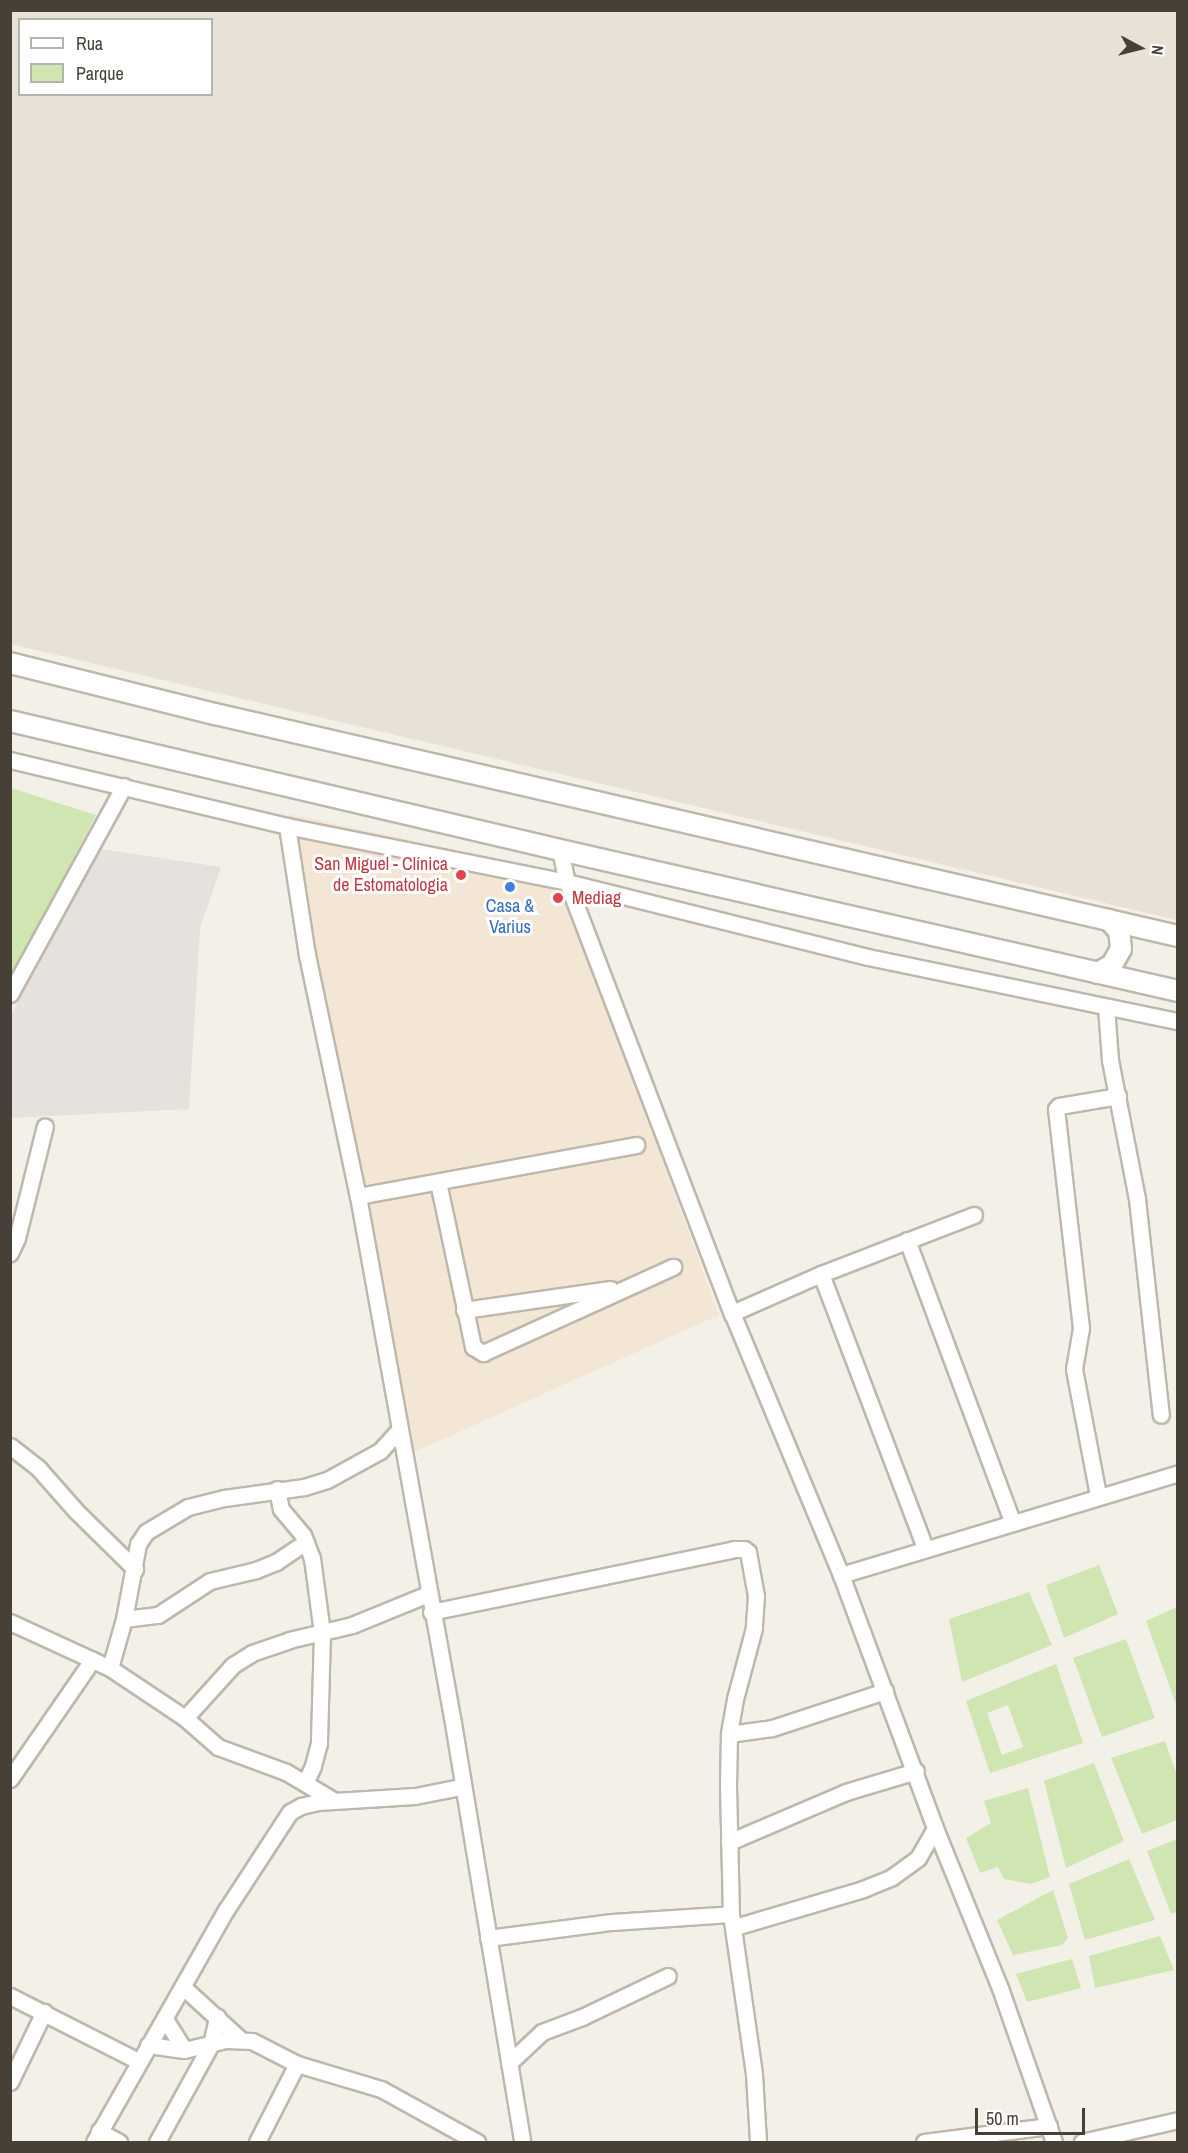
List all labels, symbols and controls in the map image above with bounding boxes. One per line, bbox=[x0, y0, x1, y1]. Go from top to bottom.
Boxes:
legend bbox=[18, 18, 213, 96]
north arrow bbox=[1110, 18, 1170, 78]
text: Rua bbox=[76, 31, 103, 56]
text: N bbox=[1146, 44, 1169, 56]
text: Parque bbox=[76, 61, 124, 86]
place label: San Miguel - Clínica de Estomatologia bbox=[314, 854, 448, 896]
marker: San Miguel - Clínica de Estomatologia bbox=[452, 866, 470, 884]
marker: Casa & Varius bbox=[503, 880, 517, 894]
place label: Mediag bbox=[572, 887, 621, 909]
marker: Mediag bbox=[549, 889, 567, 907]
place label: Casa & Varius bbox=[486, 896, 534, 938]
scale bar bbox=[978, 2096, 1088, 2134]
text: 50 m bbox=[986, 2106, 1019, 2131]

